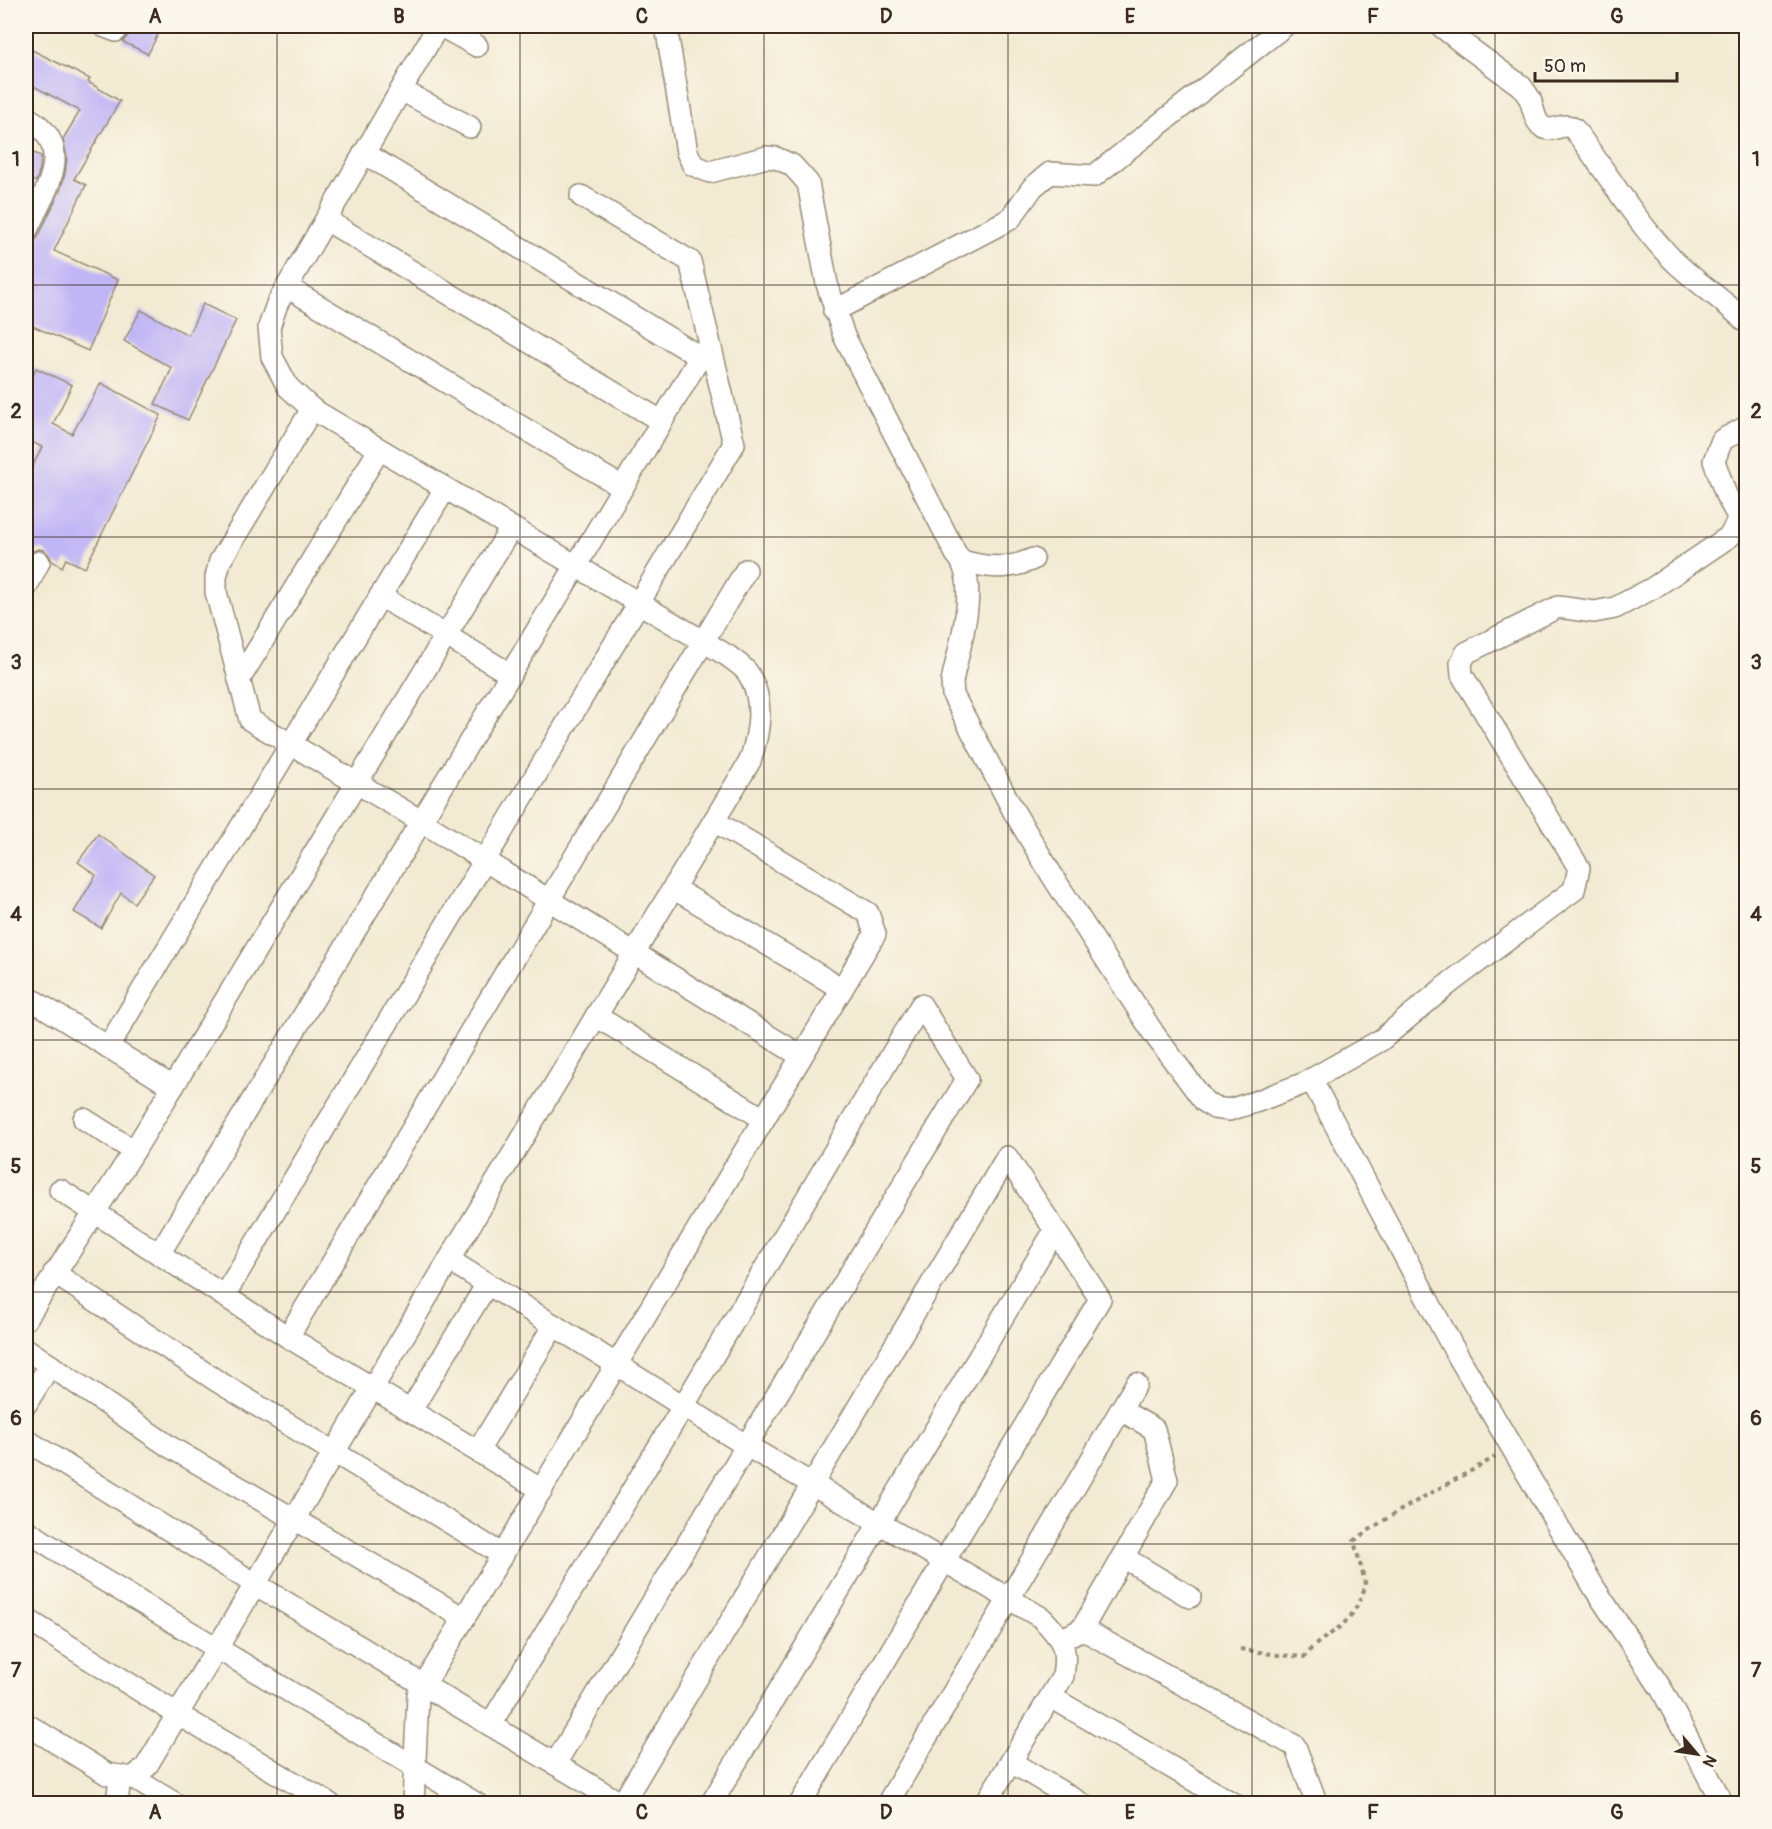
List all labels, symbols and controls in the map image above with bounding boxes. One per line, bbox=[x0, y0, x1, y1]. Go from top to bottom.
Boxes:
text: A bbox=[149, 4, 162, 29]
text: B bbox=[393, 4, 405, 29]
text: C bbox=[636, 4, 648, 29]
text: D bbox=[880, 4, 893, 29]
text: E bbox=[1125, 4, 1136, 29]
text: F bbox=[1367, 4, 1379, 29]
text: G bbox=[1610, 4, 1624, 29]
scale bar bbox=[1535, 45, 1678, 83]
text: 50 m bbox=[1544, 55, 1586, 78]
text: 1 bbox=[12, 147, 20, 172]
text: 1 bbox=[1752, 147, 1760, 172]
text: 2 bbox=[10, 399, 22, 424]
text: 2 bbox=[1750, 399, 1762, 424]
text: 3 bbox=[10, 650, 22, 675]
text: 3 bbox=[1750, 650, 1762, 675]
text: 4 bbox=[10, 902, 22, 927]
text: 4 bbox=[1750, 902, 1762, 927]
text: 5 bbox=[11, 1154, 22, 1179]
text: 5 bbox=[1751, 1154, 1762, 1179]
text: 6 bbox=[10, 1406, 22, 1431]
text: 6 bbox=[1750, 1406, 1762, 1431]
text: 7 bbox=[11, 1658, 22, 1683]
text: 7 bbox=[1751, 1658, 1762, 1683]
north arrow bbox=[1667, 1724, 1727, 1784]
text: N bbox=[1698, 1751, 1721, 1771]
text: A bbox=[149, 1800, 162, 1825]
text: B bbox=[393, 1800, 405, 1825]
text: C bbox=[636, 1800, 648, 1825]
text: D bbox=[880, 1800, 893, 1825]
text: E bbox=[1125, 1800, 1136, 1825]
text: F bbox=[1367, 1800, 1379, 1825]
text: G bbox=[1610, 1800, 1624, 1825]

